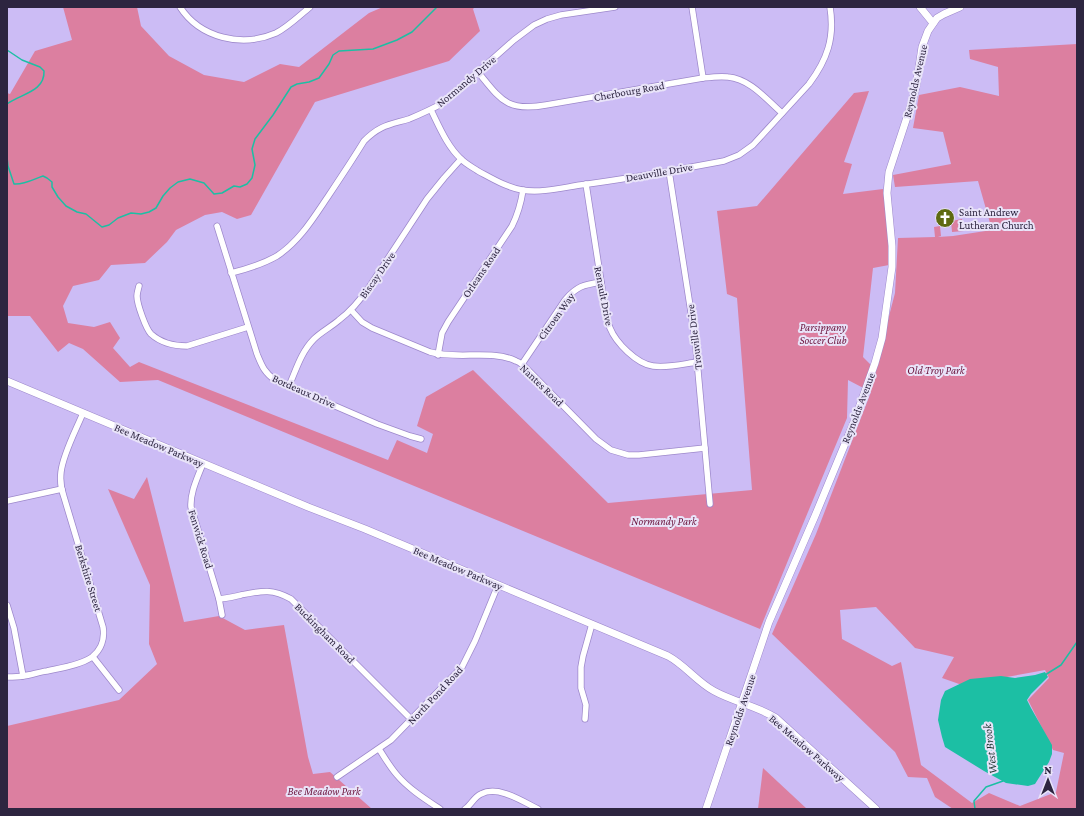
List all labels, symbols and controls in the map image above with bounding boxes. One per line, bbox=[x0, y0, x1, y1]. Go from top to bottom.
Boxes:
street label: Reynolds Avenue bbox=[901, 43, 930, 119]
street label: Normandy Drive bbox=[434, 53, 499, 110]
street label: Cherbourg Road bbox=[593, 79, 666, 104]
street label: Deauville Drive bbox=[625, 160, 694, 184]
place label: Saint Andrew Lutheran Church bbox=[959, 206, 1034, 231]
church icon: Saint Andrew Lutheran Church bbox=[934, 207, 956, 229]
street label: Orleans Road bbox=[460, 244, 502, 300]
street label: Biscay Drive bbox=[357, 249, 398, 301]
street label: Renault Drive bbox=[592, 265, 616, 327]
street label: Citroen Way bbox=[535, 290, 578, 342]
street label: Trouville Drive bbox=[684, 304, 704, 370]
park label: Parsippany Soccer Club bbox=[799, 321, 847, 346]
street label: Nantes Road bbox=[518, 361, 566, 409]
park label: Old Troy Park bbox=[907, 364, 966, 377]
street label: Reynolds Avenue bbox=[839, 371, 878, 445]
street label: Bordeaux Drive bbox=[271, 372, 338, 410]
street label: Bee Meadow Parkway bbox=[112, 421, 206, 470]
street label: Fenwick Road bbox=[186, 508, 216, 570]
park label: Normandy Park bbox=[631, 515, 698, 528]
street label: Berkshire Street bbox=[73, 543, 105, 613]
street label: Bee Meadow Parkway bbox=[411, 544, 505, 593]
street label: Buckingham Road bbox=[292, 601, 358, 666]
street label: North Pond Road bbox=[405, 663, 465, 727]
street label: Reynolds Avenue bbox=[722, 673, 759, 748]
street label: Bee Meadow Parkway bbox=[766, 712, 848, 785]
water label: West Brook bbox=[980, 722, 1000, 775]
north arrow bbox=[1028, 760, 1068, 800]
text: N bbox=[1044, 764, 1052, 776]
park label: Bee Meadow Park bbox=[288, 785, 362, 797]

